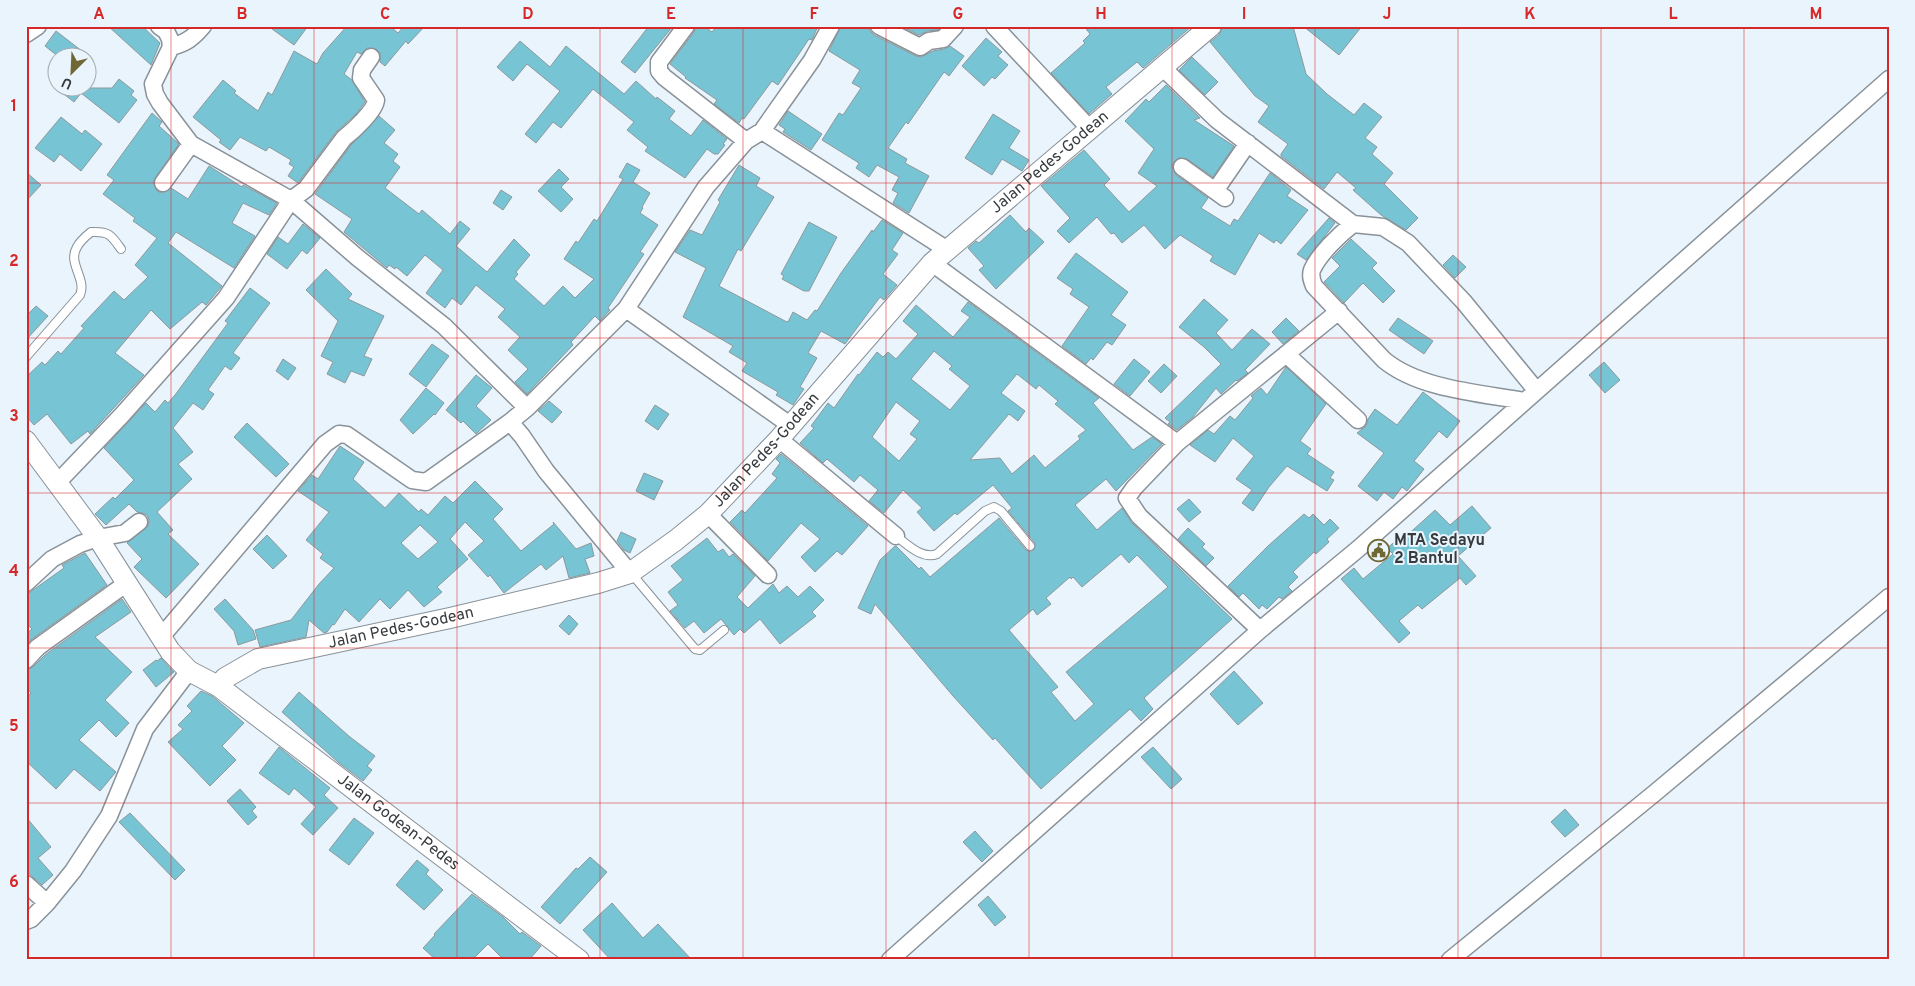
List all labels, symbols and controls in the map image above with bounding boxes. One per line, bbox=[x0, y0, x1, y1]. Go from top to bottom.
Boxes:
text: A bbox=[93, 5, 105, 25]
text: B bbox=[236, 5, 248, 25]
text: C bbox=[380, 5, 390, 25]
text: D bbox=[522, 5, 534, 25]
text: E bbox=[666, 5, 676, 25]
text: F bbox=[809, 5, 819, 25]
text: G bbox=[953, 5, 963, 25]
text: H bbox=[1095, 5, 1107, 25]
text: I bbox=[1242, 5, 1246, 25]
text: J bbox=[1383, 5, 1391, 25]
text: K bbox=[1524, 5, 1536, 25]
text: L bbox=[1668, 5, 1678, 25]
text: M bbox=[1810, 5, 1822, 25]
north arrow bbox=[48, 48, 98, 98]
text: U bbox=[59, 73, 75, 92]
text: 1 bbox=[11, 97, 17, 117]
street label: Jalan Pedes-Godean bbox=[987, 107, 1113, 218]
text: 2 bbox=[9, 252, 19, 272]
street label: Jalan Pedes-Godean bbox=[709, 389, 824, 512]
text: 3 bbox=[9, 407, 19, 427]
place label: MTA Sedayu 2 Bantul bbox=[1394, 531, 1485, 569]
public building icon: MTA Sedayu 2 Bantul bbox=[1366, 538, 1390, 562]
text: 4 bbox=[9, 562, 19, 582]
street label: Jalan Pedes-Godean bbox=[326, 603, 476, 654]
text: 5 bbox=[9, 717, 19, 737]
street label: Jalan Godean-Pedes bbox=[333, 770, 463, 875]
text: 6 bbox=[9, 873, 19, 893]

